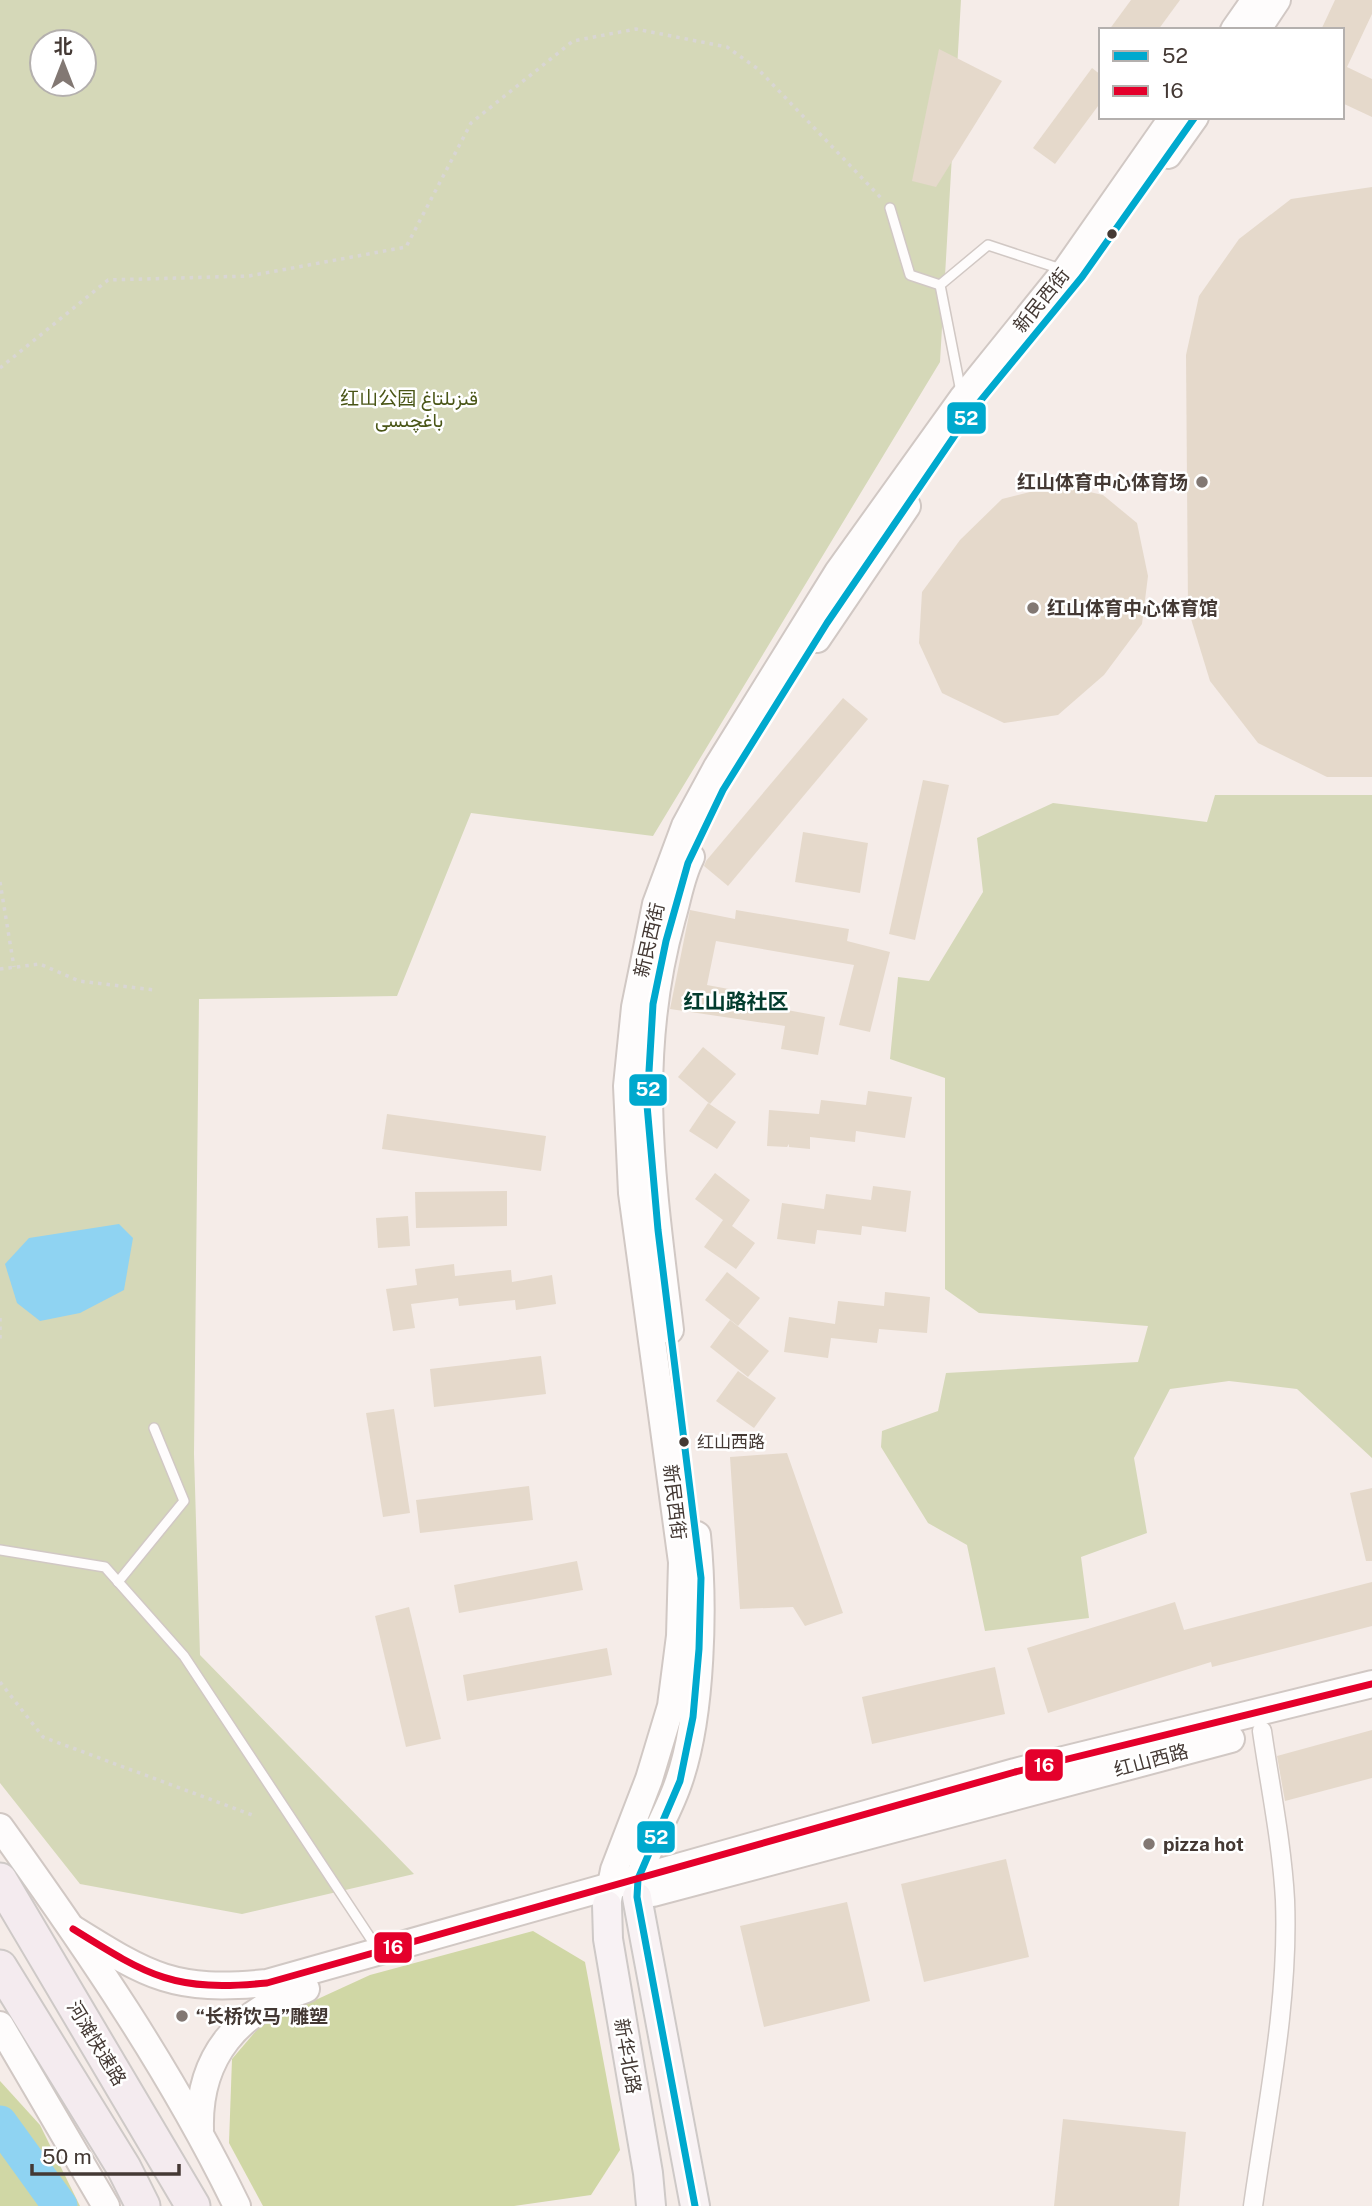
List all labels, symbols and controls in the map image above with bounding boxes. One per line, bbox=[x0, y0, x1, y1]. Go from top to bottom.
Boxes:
north arrow bbox=[28, 28, 98, 98]
legend bbox=[1099, 28, 1344, 119]
text: 北 bbox=[53, 35, 73, 57]
text: 52 bbox=[1162, 43, 1188, 68]
text: 16 bbox=[1162, 78, 1184, 103]
unlabelled marker bbox=[1105, 227, 1119, 241]
street label: 新民西街 bbox=[1009, 264, 1073, 336]
park label: 红山公园 قىزىلتاغ باغچىسى bbox=[340, 387, 478, 434]
line badge: 52 bbox=[946, 401, 987, 435]
text: 52 bbox=[954, 407, 978, 429]
place label: 红山体育中心体育场 bbox=[1017, 471, 1188, 493]
marker: 红山体育中心体育场 bbox=[1194, 474, 1210, 490]
place label: 红山体育中心体育馆 bbox=[1047, 597, 1218, 619]
marker: 红山体育中心体育馆 bbox=[1025, 600, 1041, 616]
street label: 新民西街 bbox=[630, 900, 668, 980]
district label: 红山路社区 bbox=[684, 989, 789, 1014]
line badge: 52 bbox=[628, 1073, 668, 1107]
text: 52 bbox=[636, 1078, 660, 1100]
place label: 红山西路 bbox=[697, 1432, 765, 1452]
marker: 红山西路 bbox=[677, 1435, 691, 1449]
street label: 新民西街 bbox=[659, 1463, 691, 1541]
street label: 红山西路 bbox=[1111, 1740, 1191, 1780]
line badge: 16 bbox=[1024, 1748, 1064, 1782]
text: 16 bbox=[1034, 1754, 1054, 1776]
line badge: 52 bbox=[636, 1820, 676, 1854]
text: 52 bbox=[644, 1826, 668, 1848]
place label: pizza hot bbox=[1163, 1833, 1244, 1855]
marker: pizza hot bbox=[1141, 1836, 1157, 1852]
line badge: 16 bbox=[373, 1931, 413, 1964]
text: 16 bbox=[383, 1936, 403, 1958]
street label: 河滩快速路 bbox=[63, 1997, 131, 2089]
place label: “长桥饮马”雕塑 bbox=[196, 2005, 328, 2027]
marker: “长桥饮马”雕塑 bbox=[174, 2008, 190, 2024]
street label: 新华北路 bbox=[611, 2017, 645, 2095]
scale bar bbox=[32, 2132, 178, 2176]
text: 50 m bbox=[42, 2144, 92, 2169]

